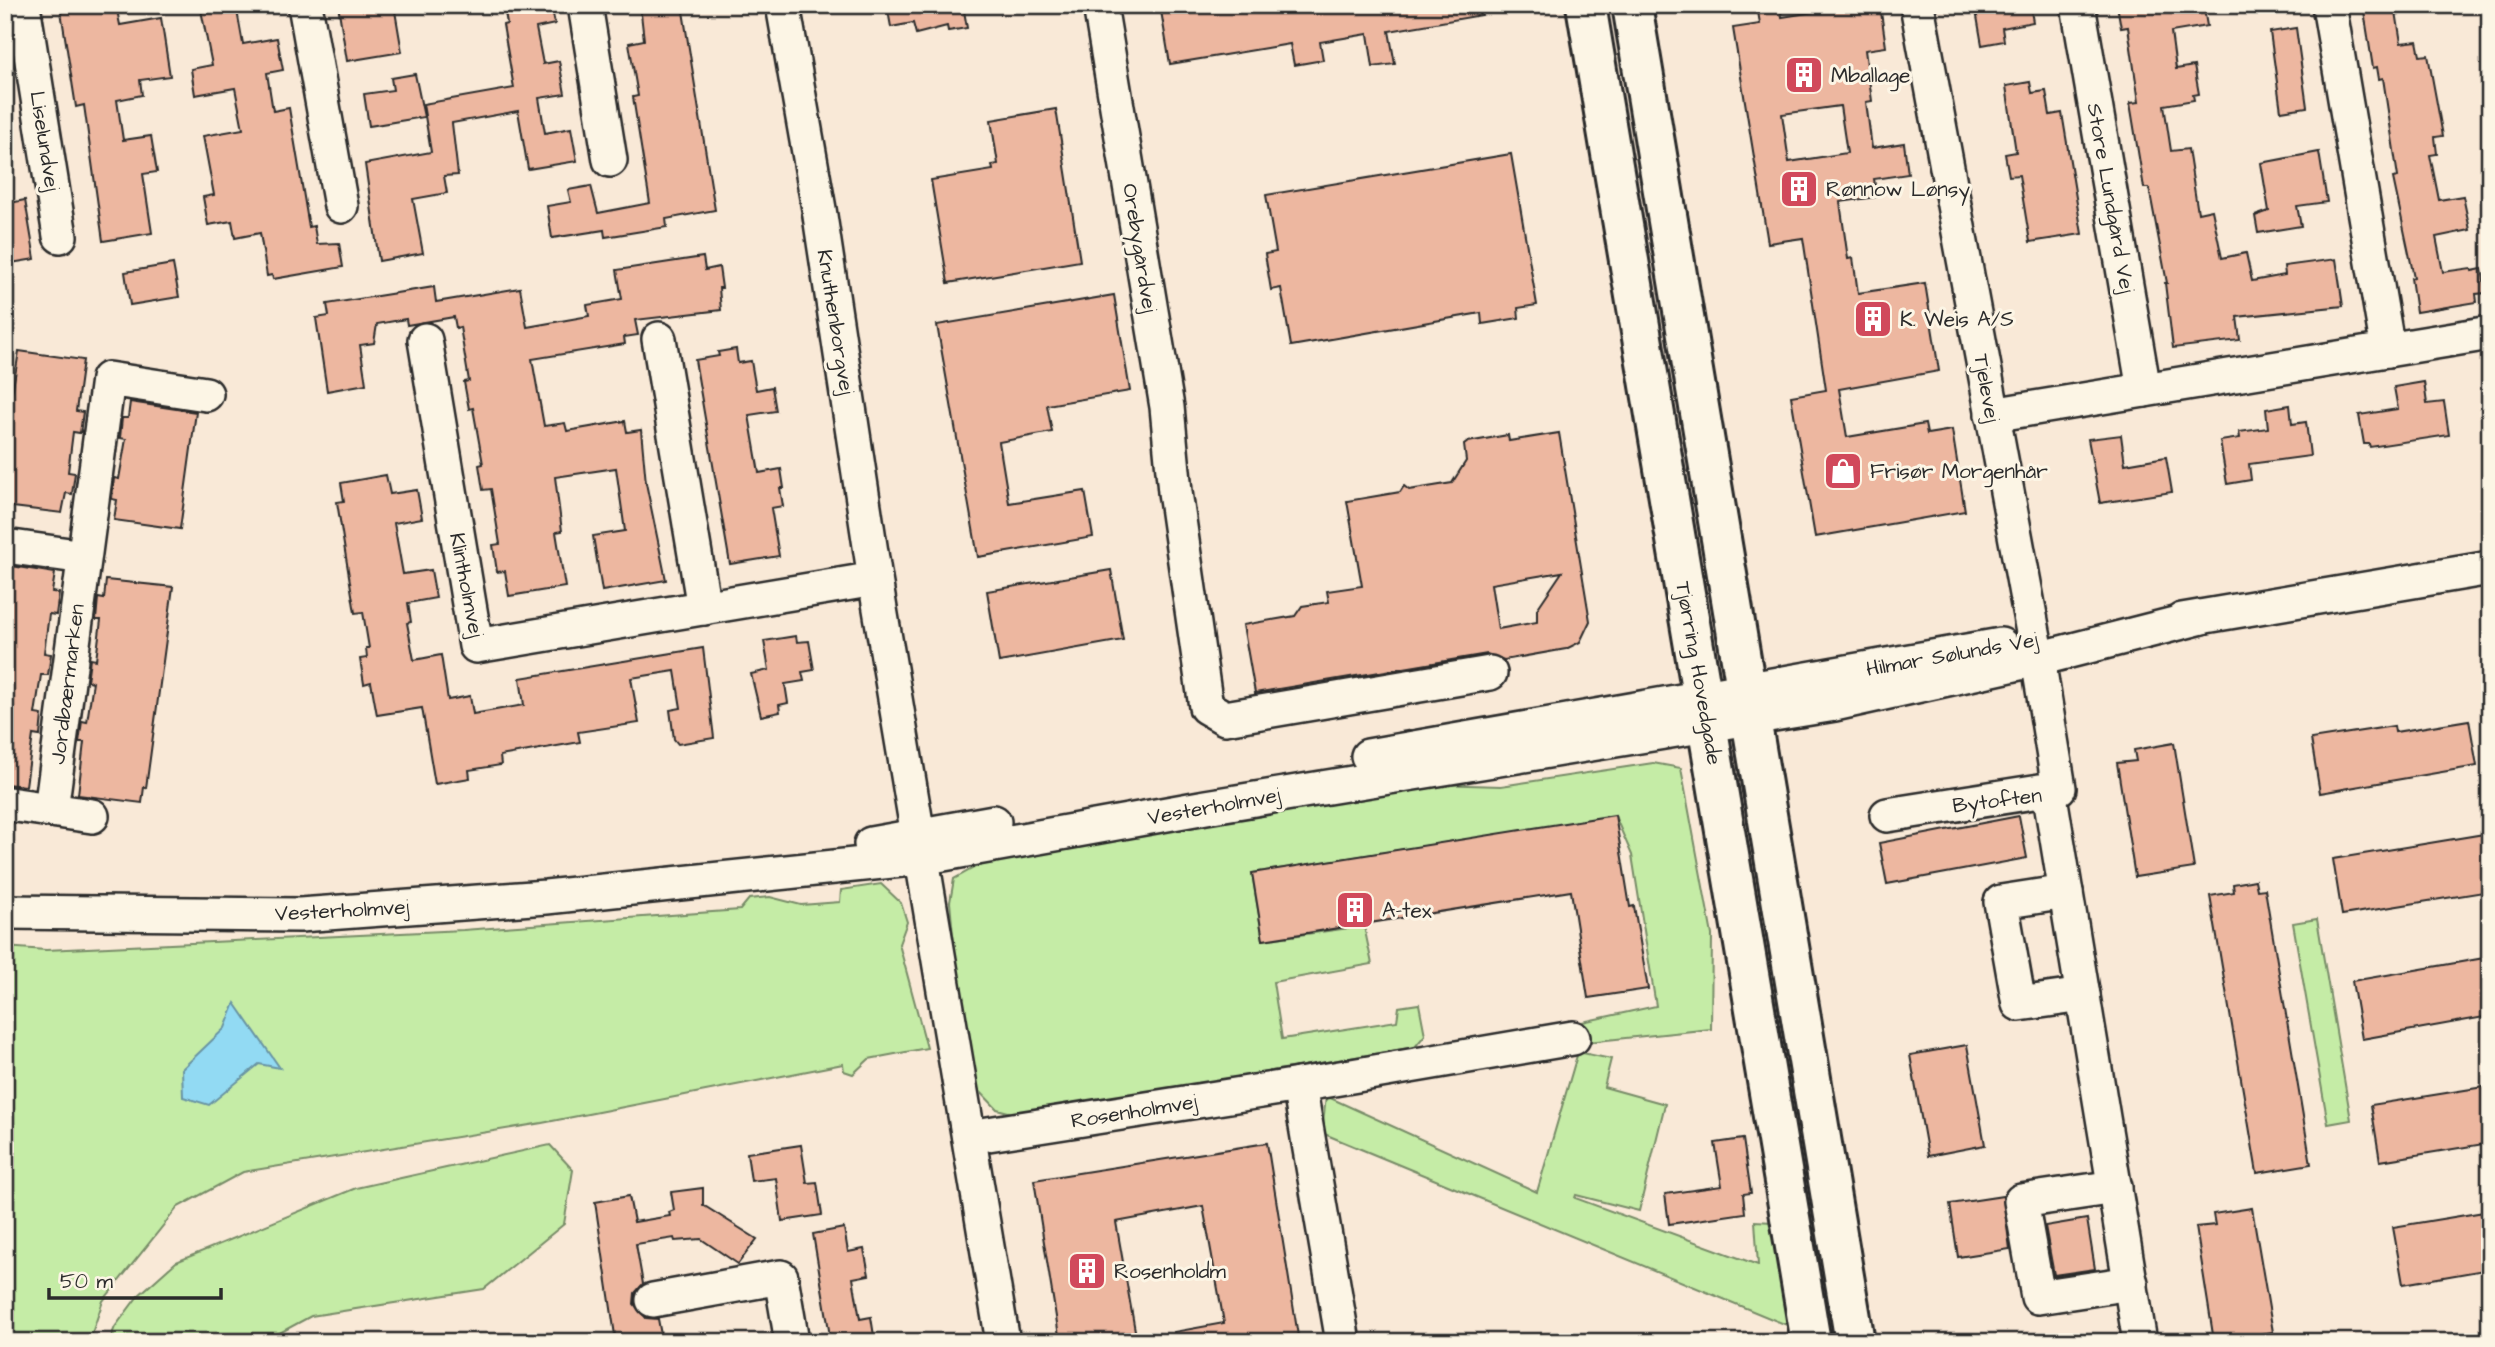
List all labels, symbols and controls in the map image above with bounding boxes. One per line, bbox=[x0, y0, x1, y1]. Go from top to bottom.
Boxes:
building icon: Mballage bbox=[1783, 54, 1825, 96]
place label: Mballage bbox=[1831, 61, 1910, 92]
street label: Liselundvej bbox=[22, 89, 67, 193]
street label: Store Lundgård Vej bbox=[2078, 101, 2142, 296]
building icon: Rønnow Lønsy bbox=[1778, 168, 1820, 210]
place label: Rønnow Lønsy bbox=[1826, 175, 1970, 206]
street label: Orebygårdvej bbox=[1113, 182, 1164, 315]
street label: Knuthenborgvej bbox=[808, 247, 861, 397]
building icon: K. Weis A/S bbox=[1852, 298, 1894, 340]
place label: K. Weis A/S bbox=[1900, 305, 2014, 334]
street label: Tjelevej bbox=[1966, 352, 2007, 425]
shop icon: Frisør Morgenhår bbox=[1822, 450, 1864, 492]
place label: Frisør Morgenhår bbox=[1870, 457, 2048, 488]
street label: Klintholmvej bbox=[442, 530, 491, 640]
street label: Tjørring Hovedgade bbox=[1666, 579, 1729, 767]
street label: Jordbærmarken bbox=[43, 602, 92, 766]
street label: Hilmar Sølunds Vej bbox=[1864, 625, 2041, 684]
street label: Vesterholmvej bbox=[1145, 781, 1283, 832]
street label: Bytoften bbox=[1951, 781, 2044, 822]
building icon: A-tex bbox=[1334, 889, 1376, 931]
street label: Vesterholmvej bbox=[274, 892, 410, 928]
place label: A-tex bbox=[1382, 896, 1432, 925]
street label: Rosenholmvej bbox=[1069, 1087, 1199, 1136]
building icon: Rosenholdm bbox=[1066, 1250, 1108, 1292]
scale bar bbox=[49, 1256, 220, 1300]
place label: Rosenholdm bbox=[1114, 1257, 1226, 1286]
text: 50 m bbox=[60, 1267, 114, 1296]

